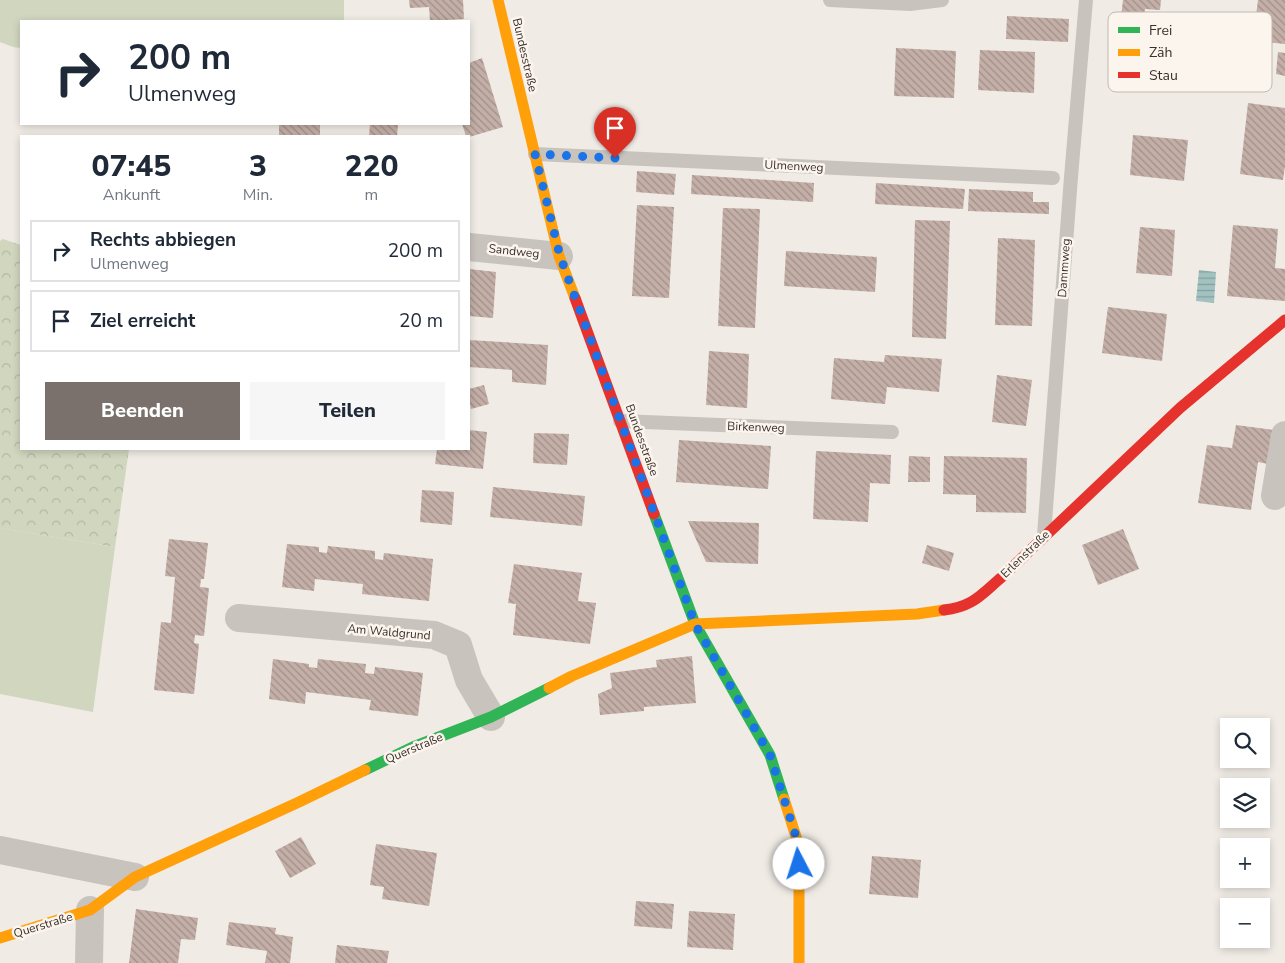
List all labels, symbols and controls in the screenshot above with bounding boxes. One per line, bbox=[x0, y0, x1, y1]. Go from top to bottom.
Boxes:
legend bbox=[1108, 12, 1272, 92]
street label: Bundesstraße bbox=[509, 17, 541, 93]
text: Frei bbox=[1149, 21, 1172, 40]
text: 200 m bbox=[128, 34, 231, 81]
icon: right bbox=[45, 40, 110, 105]
text: Zäh bbox=[1149, 43, 1172, 62]
text: Stau bbox=[1149, 66, 1178, 85]
text: Ulmenweg bbox=[128, 79, 236, 109]
pin bbox=[594, 107, 636, 158]
icon: arrive bbox=[601, 114, 629, 142]
text: 07:45 bbox=[92, 146, 171, 187]
text: 3 bbox=[249, 146, 267, 187]
text: 220 bbox=[344, 146, 398, 187]
street label: Ulmenweg bbox=[764, 156, 824, 176]
text: Ankunft bbox=[103, 184, 160, 206]
text: Min. bbox=[243, 184, 273, 206]
text: m bbox=[365, 184, 378, 206]
text: Rechts abbiegen bbox=[90, 227, 236, 253]
icon: right bbox=[47, 237, 75, 265]
text: 200 m bbox=[388, 238, 443, 264]
street label: Dammweg bbox=[1054, 238, 1074, 298]
street label: Sandweg bbox=[488, 240, 540, 262]
text: Ulmenweg bbox=[90, 253, 169, 275]
icon: arrive bbox=[47, 307, 75, 335]
text: Ziel erreicht bbox=[90, 308, 195, 334]
text: 20 m bbox=[399, 308, 443, 334]
button: Beenden bbox=[45, 382, 240, 440]
button: Teilen bbox=[250, 382, 445, 440]
street label: Bundesstraße bbox=[622, 402, 662, 478]
street label: Birkenweg bbox=[727, 418, 785, 436]
street label: Erlenstraße bbox=[997, 527, 1053, 581]
street label: Am Waldgrund bbox=[347, 620, 431, 644]
map controls bbox=[1220, 718, 1270, 948]
button: search bbox=[1220, 718, 1270, 768]
street label: Querstraße bbox=[383, 729, 445, 767]
button: layers bbox=[1220, 778, 1270, 828]
position arrow bbox=[772, 837, 824, 889]
button: + bbox=[1220, 838, 1270, 888]
button: − bbox=[1220, 898, 1270, 948]
street label: Querstraße bbox=[12, 908, 74, 942]

